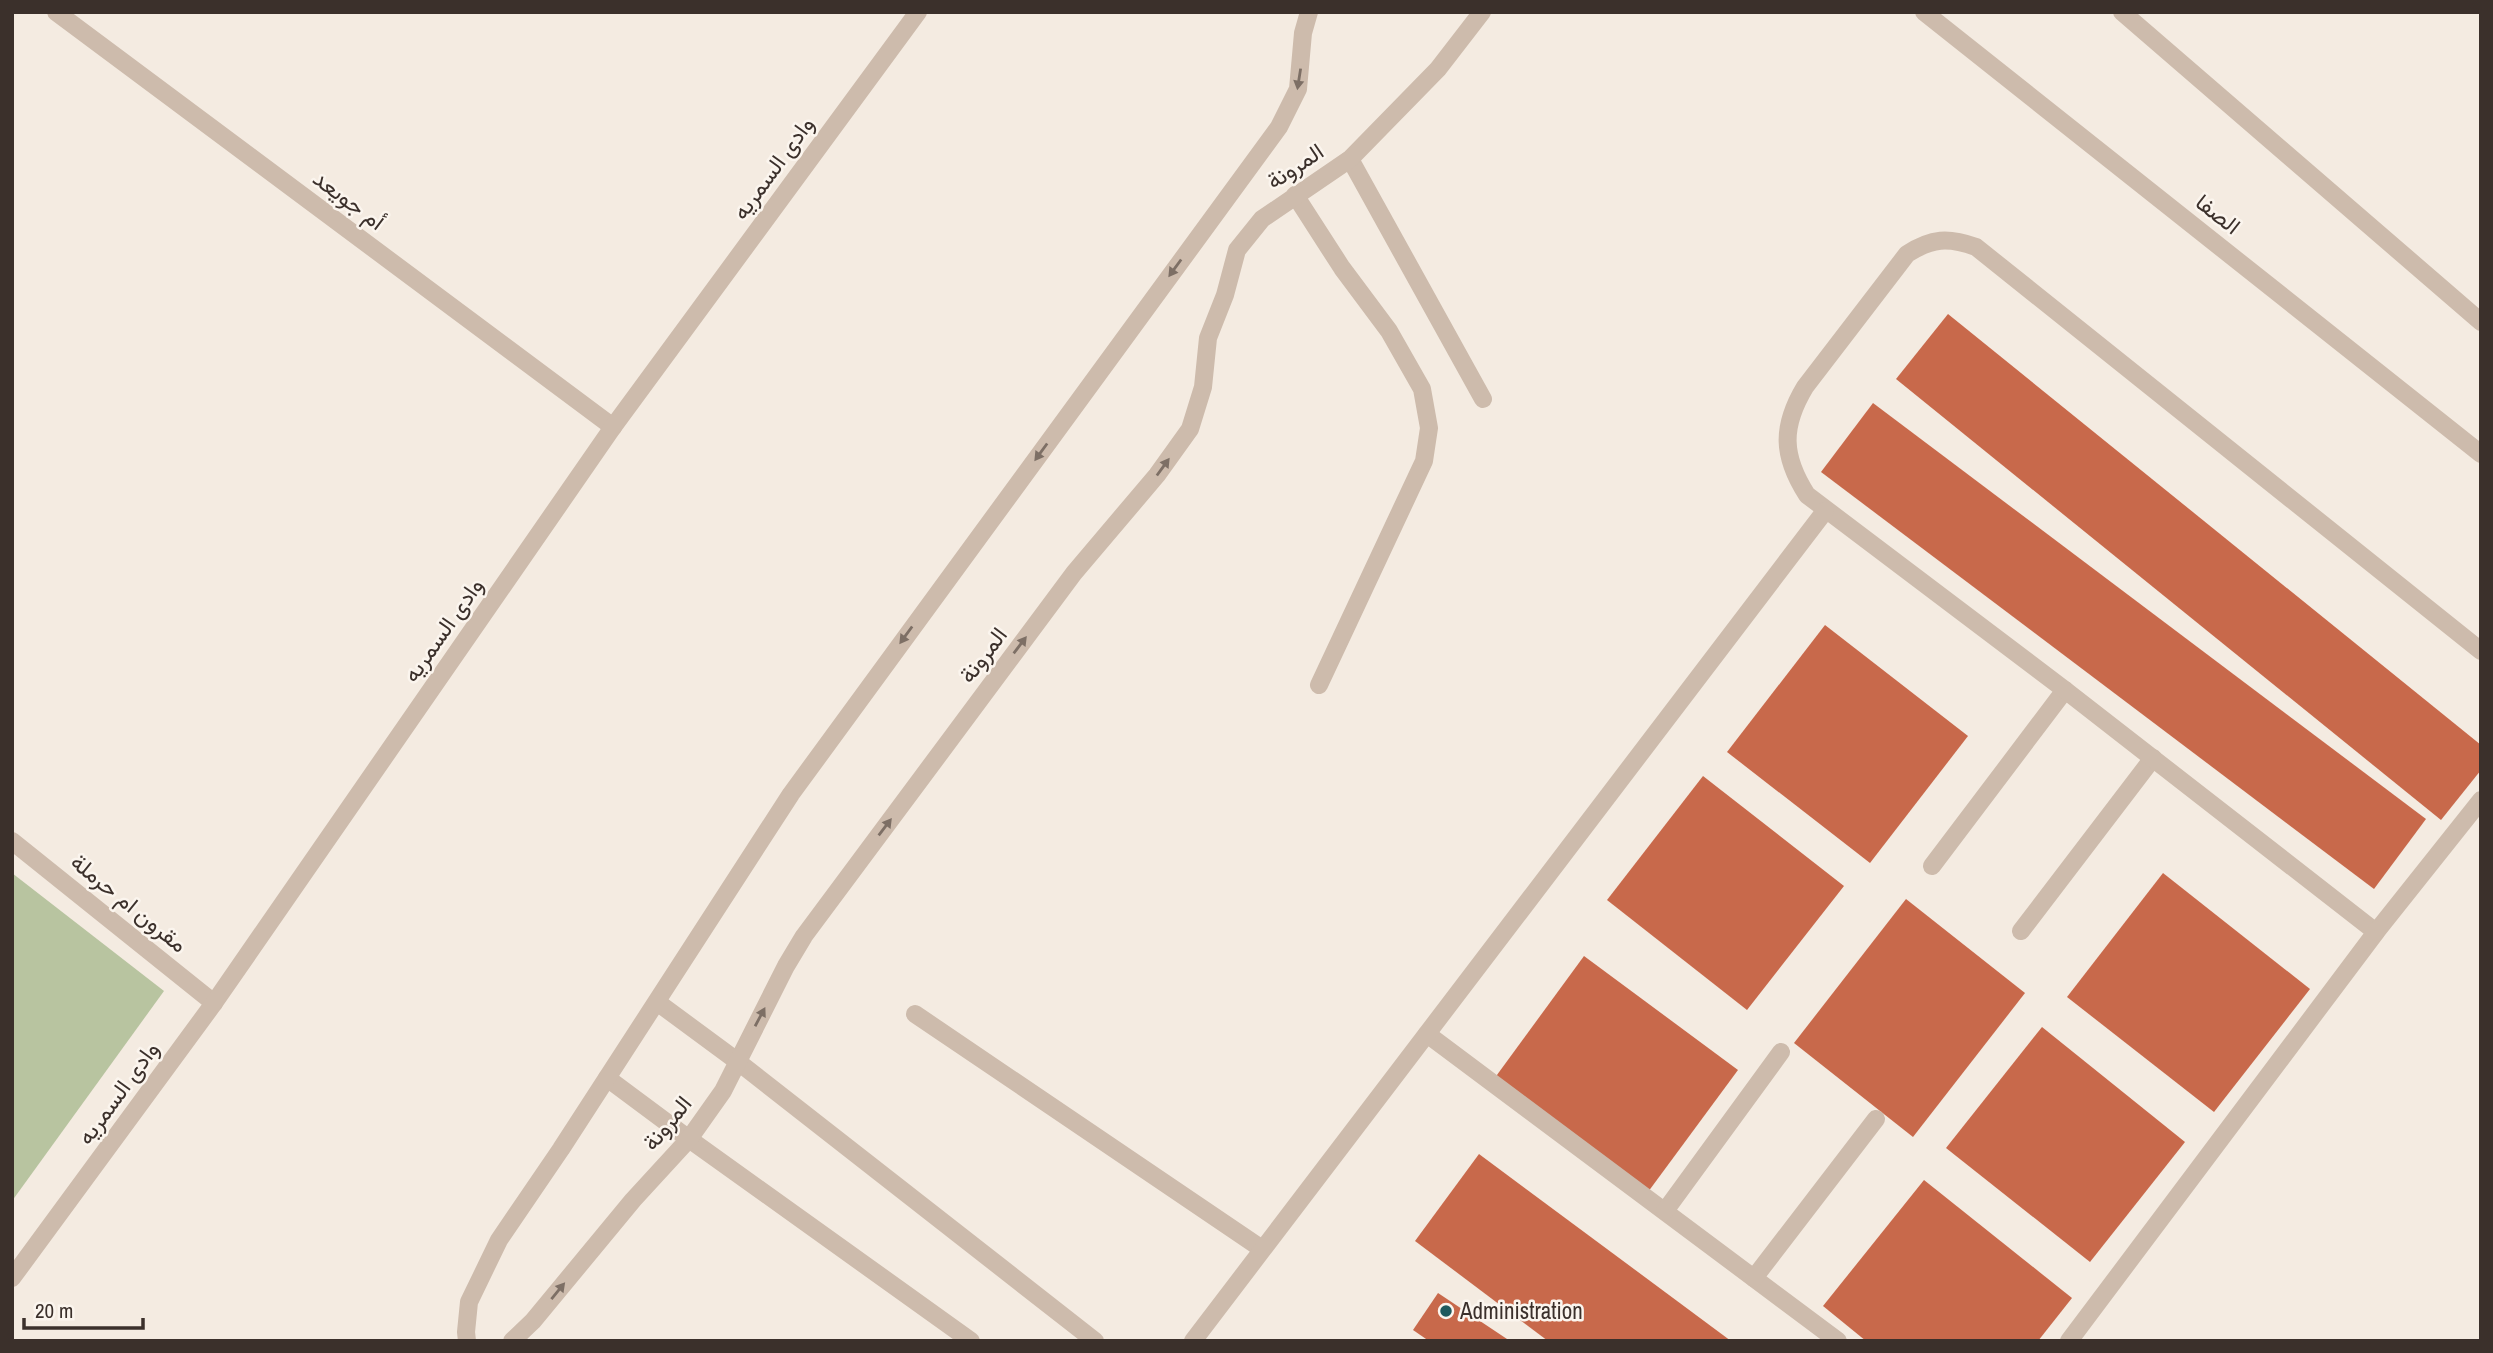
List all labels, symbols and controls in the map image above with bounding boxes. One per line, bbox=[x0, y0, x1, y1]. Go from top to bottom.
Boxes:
one-way arrow bbox=[1293, 68, 1304, 90]
street label: وادى السمريه bbox=[725, 110, 821, 226]
street label: المرونة bbox=[1260, 135, 1329, 196]
street label: أم جويعد bbox=[307, 162, 392, 237]
street label: الصفا bbox=[2189, 186, 2247, 241]
one-way arrow bbox=[1168, 259, 1182, 277]
one-way arrow bbox=[1034, 443, 1048, 461]
one-way arrow bbox=[1155, 458, 1169, 476]
street label: وادى السمريه bbox=[395, 571, 490, 688]
street label: المرونة bbox=[951, 620, 1014, 689]
one-way arrow bbox=[899, 626, 914, 644]
one-way arrow bbox=[1013, 636, 1027, 654]
one-way arrow bbox=[877, 818, 891, 836]
street label: مقرون ام حرملة bbox=[65, 846, 194, 959]
one-way arrow bbox=[754, 1007, 766, 1027]
street label: وادى السمريه bbox=[70, 1035, 166, 1151]
street label: المرونة bbox=[635, 1089, 698, 1157]
one-way arrow bbox=[550, 1282, 565, 1299]
scale bar bbox=[24, 1286, 144, 1330]
place label: Administration bbox=[1459, 1295, 1583, 1326]
text: 20 m bbox=[35, 1296, 73, 1325]
marker: Administration bbox=[1438, 1303, 1454, 1319]

